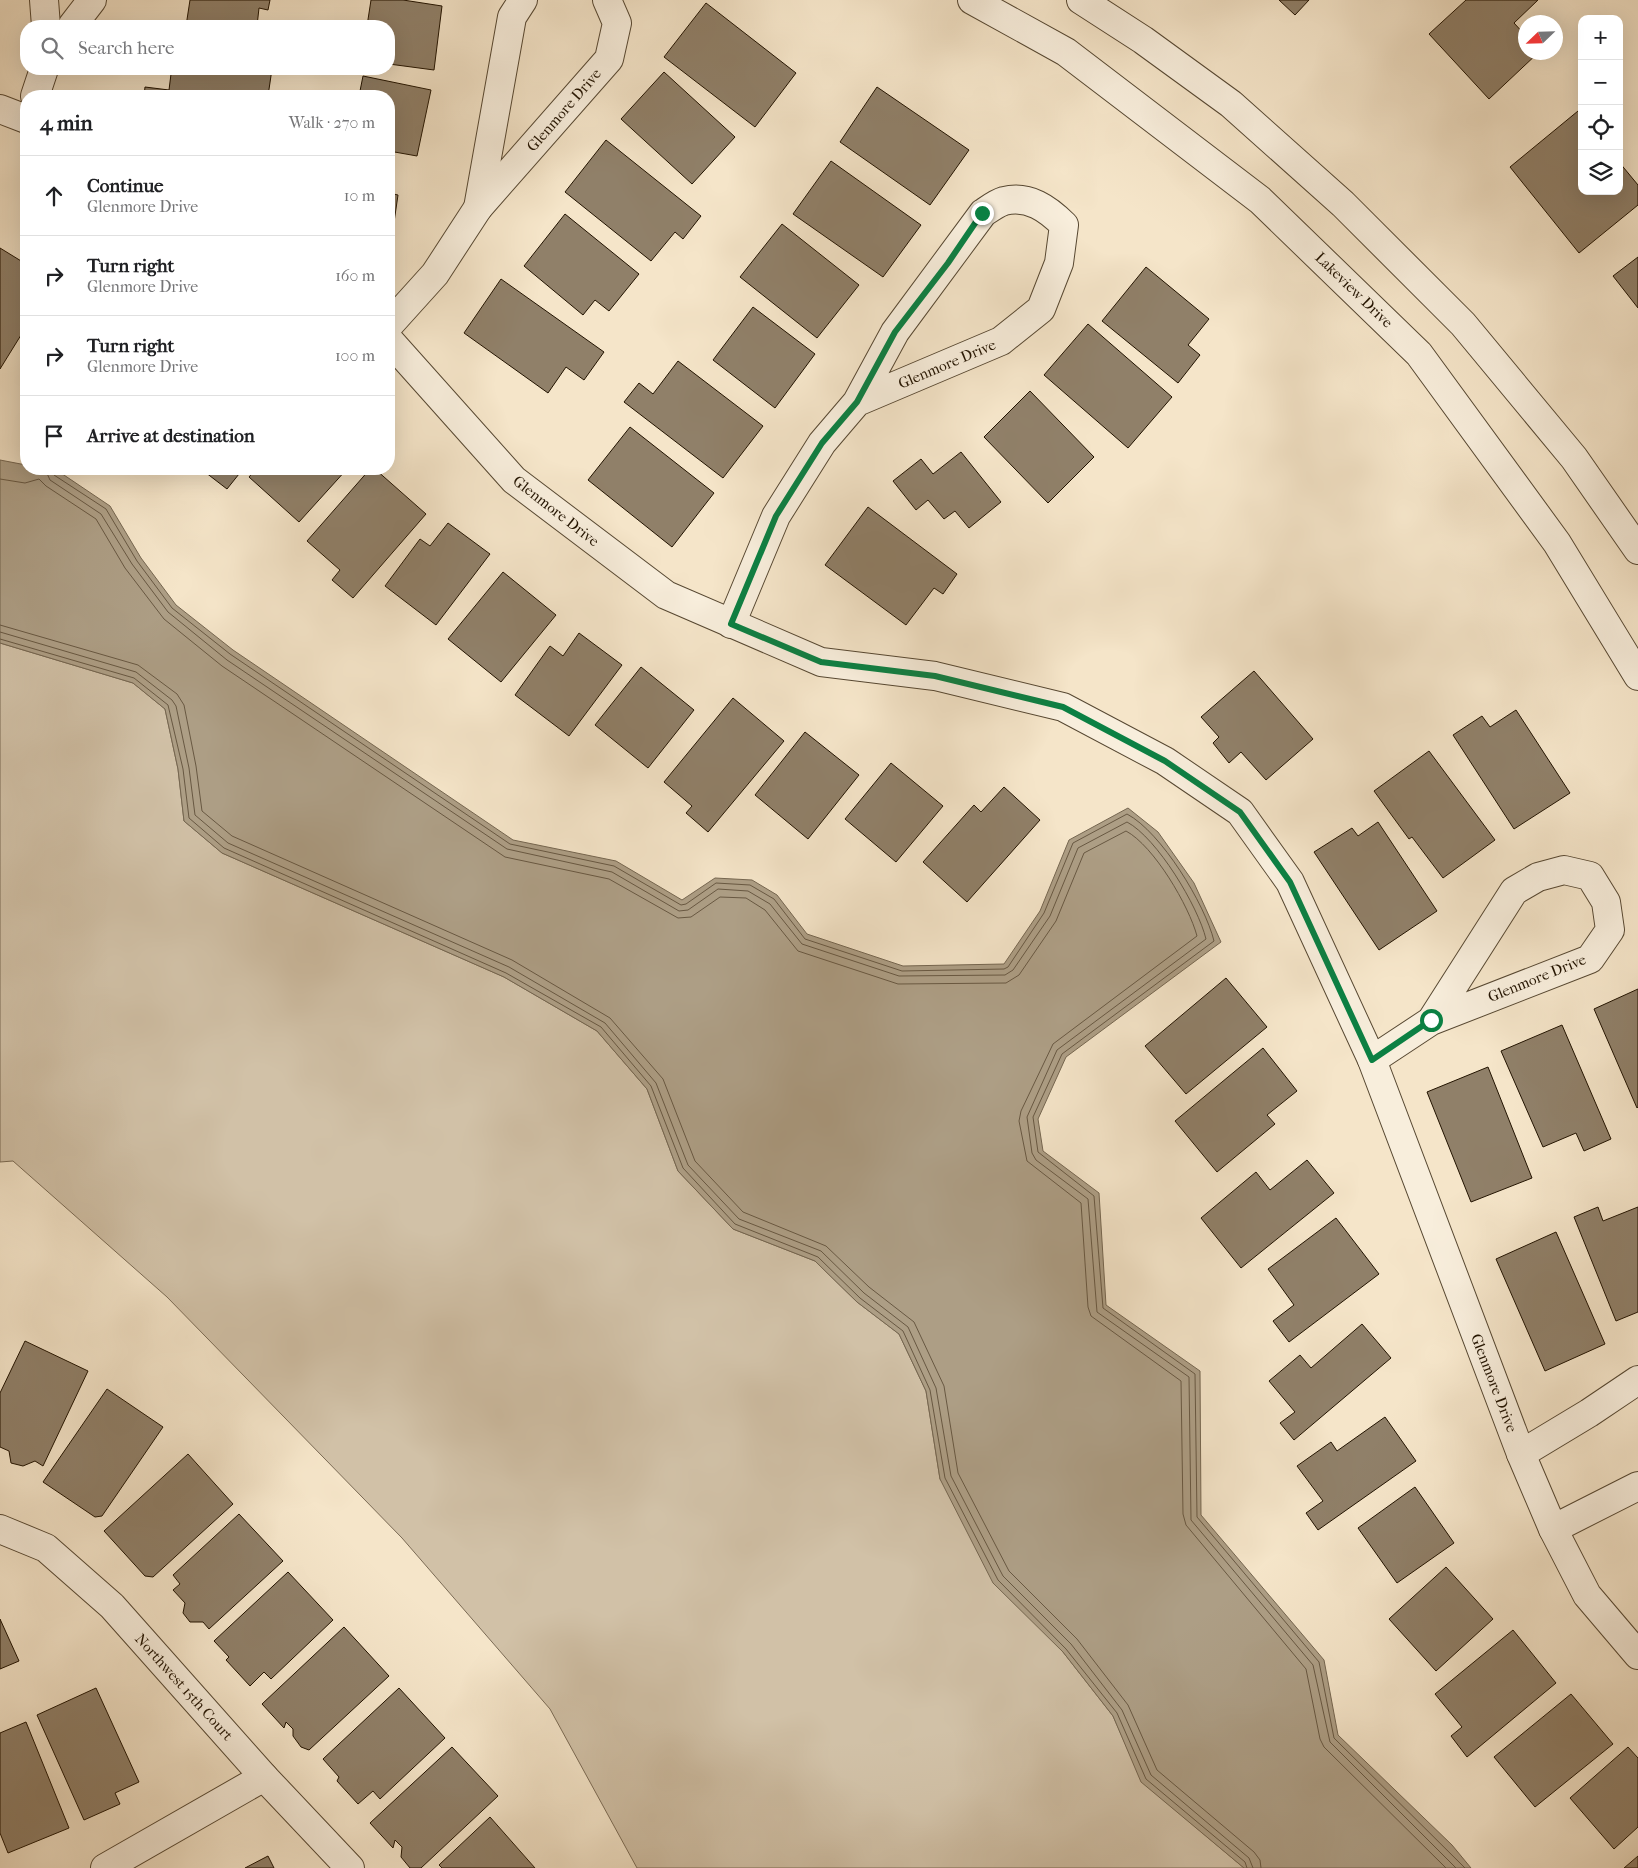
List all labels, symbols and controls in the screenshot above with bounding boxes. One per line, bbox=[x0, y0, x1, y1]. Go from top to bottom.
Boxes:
north arrow bbox=[1518, 15, 1563, 60]
map controls bbox=[1578, 15, 1623, 195]
button: + bbox=[1578, 15, 1623, 60]
search box bbox=[20, 20, 395, 75]
icon: search bbox=[38, 34, 66, 62]
text: Search here bbox=[78, 37, 174, 59]
button: − bbox=[1578, 60, 1623, 105]
street label: Glenmore Drive bbox=[523, 64, 605, 155]
button: locate bbox=[1578, 105, 1623, 150]
text: 4 min bbox=[40, 111, 93, 135]
text: Walk · 270 m bbox=[289, 113, 375, 132]
button: layers bbox=[1578, 150, 1623, 195]
text: Continue bbox=[87, 175, 163, 197]
icon: ahead bbox=[40, 182, 68, 210]
text: 10 m bbox=[344, 186, 375, 205]
text: Glenmore Drive bbox=[87, 197, 198, 216]
route end bbox=[971, 202, 994, 225]
street label: Lakeview Drive bbox=[1311, 248, 1397, 332]
text: Turn right bbox=[87, 255, 174, 277]
icon: right bbox=[40, 262, 68, 290]
text: 160 m bbox=[335, 266, 375, 285]
text: Glenmore Drive bbox=[87, 277, 198, 296]
text: Turn right bbox=[87, 335, 174, 357]
street label: Glenmore Drive bbox=[895, 335, 999, 393]
icon: right bbox=[40, 342, 68, 370]
text: 100 m bbox=[335, 346, 375, 365]
text: Glenmore Drive bbox=[87, 357, 198, 376]
icon: arrive bbox=[40, 422, 68, 450]
text: Arrive at destination bbox=[87, 425, 255, 447]
street label: Glenmore Drive bbox=[509, 472, 603, 551]
street label: Glenmore Drive bbox=[1485, 950, 1589, 1006]
route start bbox=[1420, 1009, 1443, 1032]
street label: Glenmore Drive bbox=[1467, 1331, 1521, 1435]
street label: Northwest 15th Court bbox=[131, 1630, 237, 1745]

